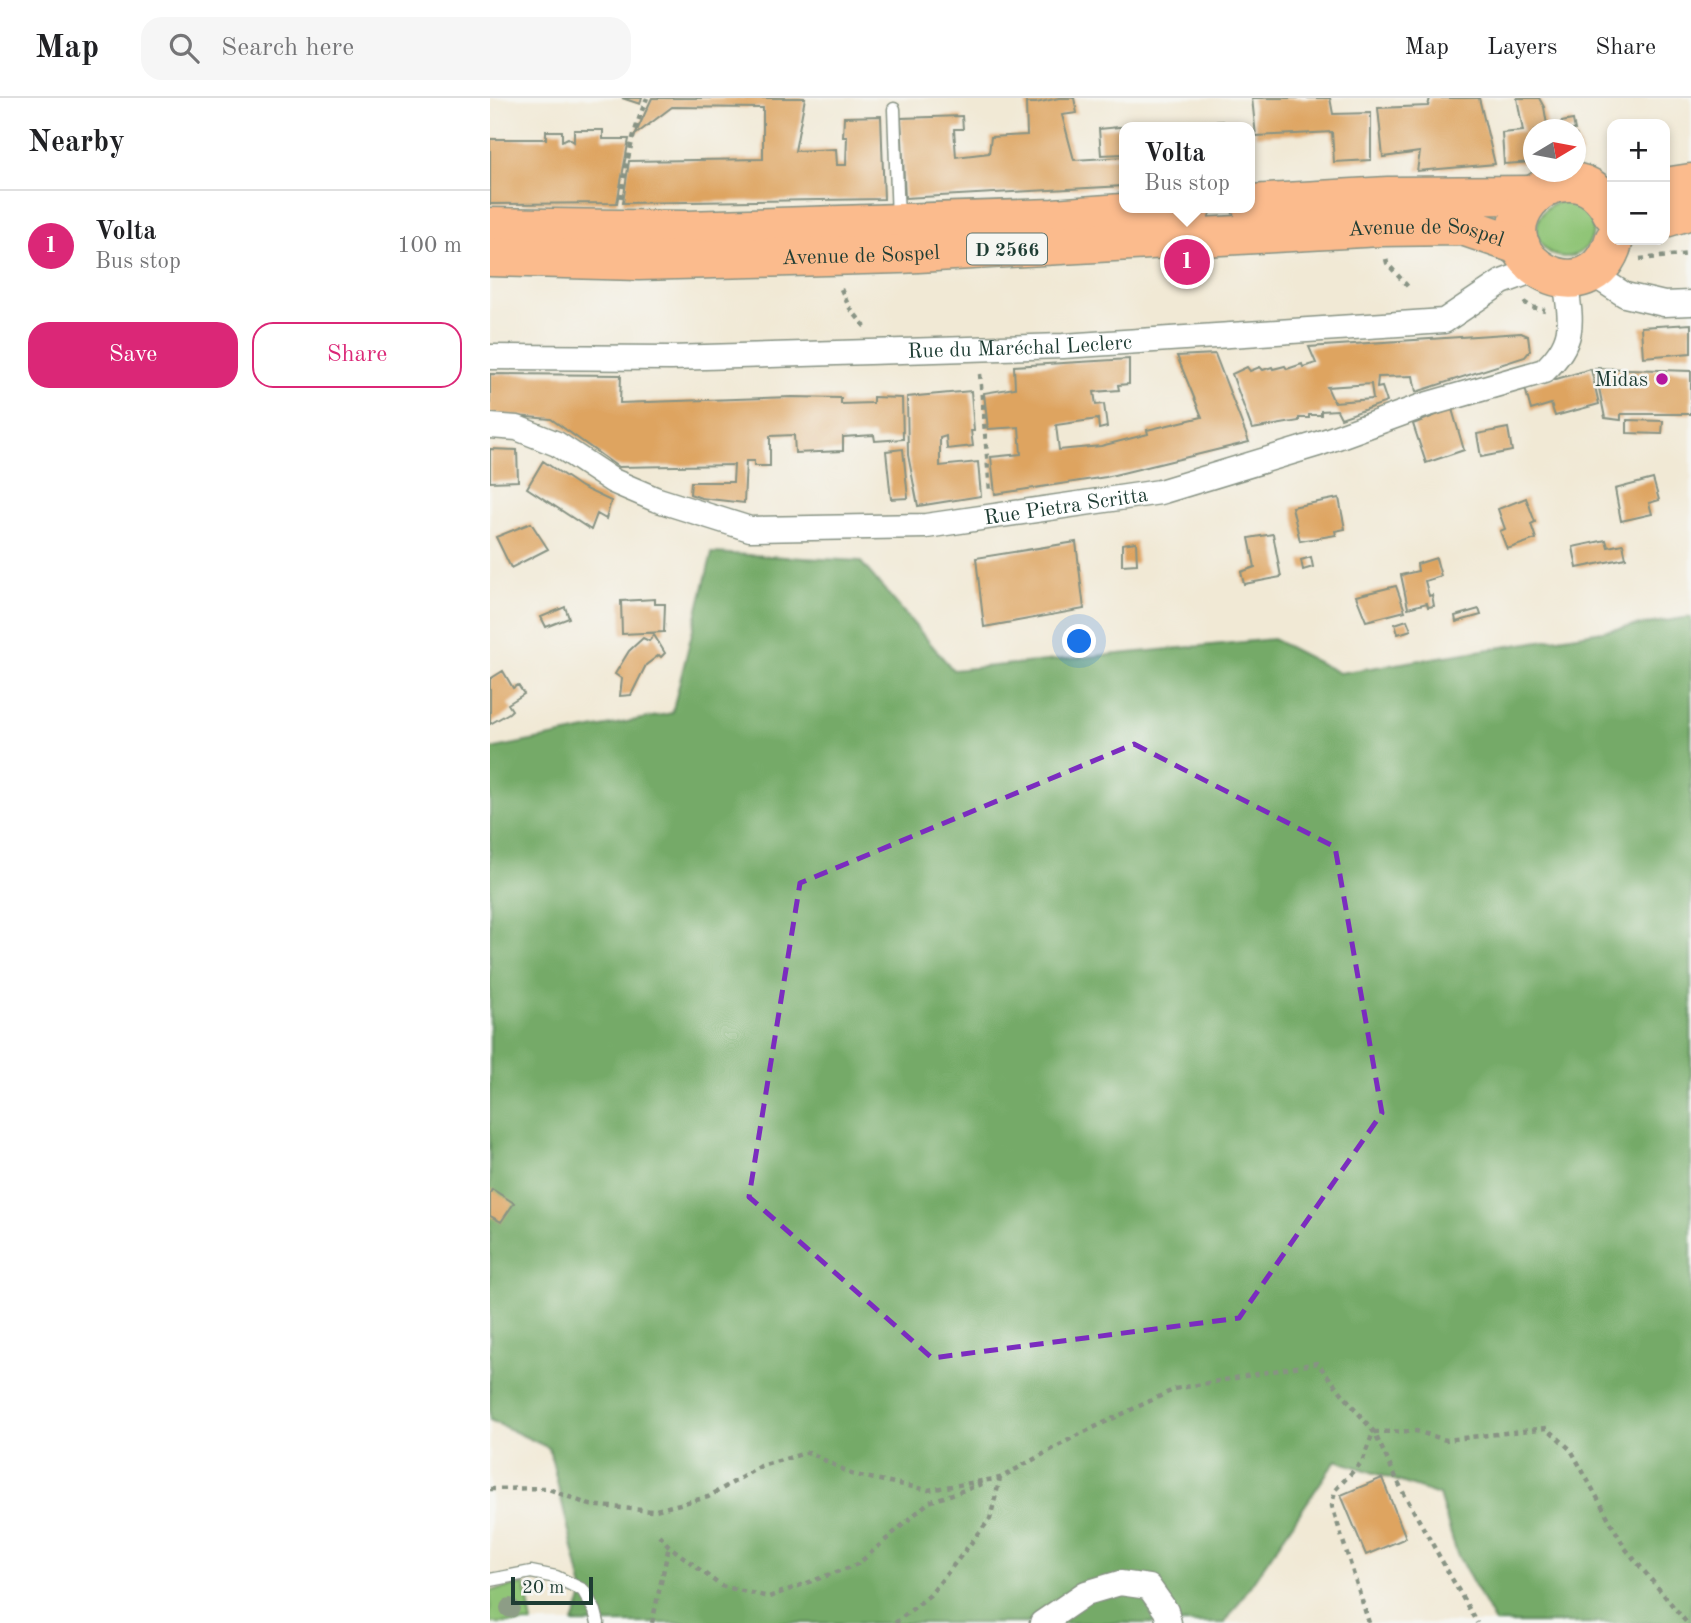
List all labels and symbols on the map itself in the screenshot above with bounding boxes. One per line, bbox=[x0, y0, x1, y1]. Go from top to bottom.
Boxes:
north arrow bbox=[1523, 119, 1586, 182]
street label: Avenue de Sospel bbox=[1348, 217, 1507, 251]
road number: D 2566 bbox=[967, 234, 1047, 265]
pin: 1 bbox=[1164, 236, 1210, 288]
street label: Avenue de Sospel bbox=[782, 243, 941, 269]
street label: Rue du Maréchal Leclerc bbox=[907, 332, 1133, 363]
place label: Midas bbox=[1594, 370, 1648, 391]
marker: Midas bbox=[1654, 371, 1670, 387]
street label: Rue Pietra Scritta bbox=[983, 485, 1149, 529]
your location bbox=[1062, 624, 1096, 658]
scale bar bbox=[511, 1574, 593, 1606]

